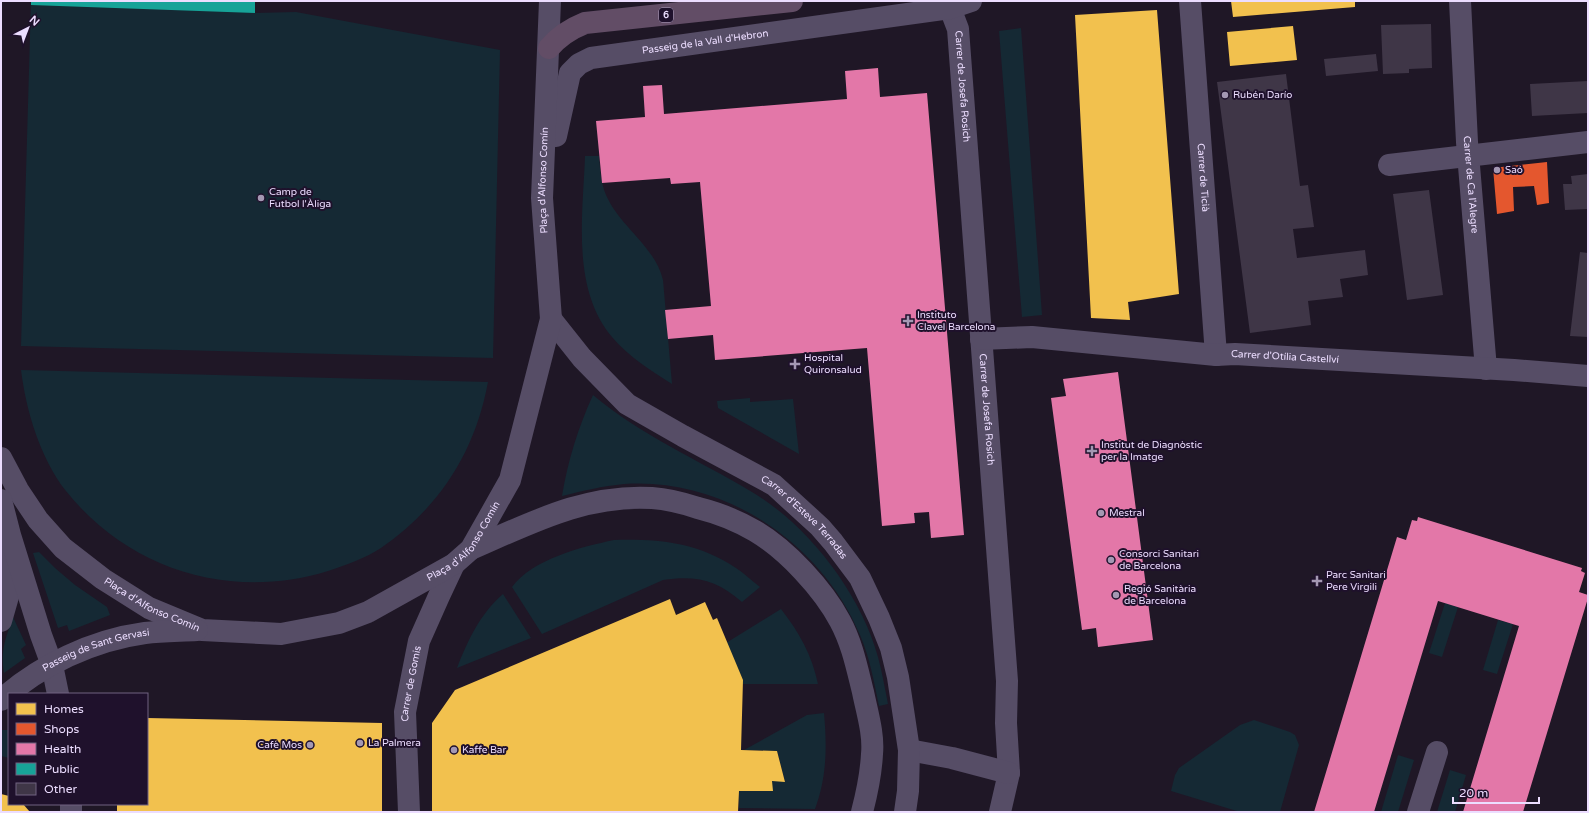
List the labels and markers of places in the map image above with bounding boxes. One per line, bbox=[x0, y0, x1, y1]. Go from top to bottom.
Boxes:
place label: Rubén Darío bbox=[1233, 89, 1292, 101]
marker: Rubén Darío bbox=[1220, 90, 1230, 100]
place label: Saó bbox=[1505, 164, 1523, 176]
marker: Saó bbox=[1492, 165, 1502, 175]
place label: Camp de Futbol l'Àliga bbox=[269, 186, 331, 210]
marker: Camp de Futbol l'Àliga bbox=[256, 193, 266, 203]
place label: Instituto Clavel Barcelona bbox=[917, 309, 995, 333]
marker: Instituto Clavel Barcelona bbox=[902, 315, 914, 327]
place label: Hospital Quironsalud bbox=[804, 352, 862, 376]
marker: Hospital Quironsalud bbox=[789, 358, 801, 370]
place label: Institut de Diagnòstic per la Imatge bbox=[1101, 439, 1202, 463]
marker: Institut de Diagnòstic per la Imatge bbox=[1086, 445, 1098, 457]
place label: Mestral bbox=[1109, 507, 1145, 519]
marker: Mestral bbox=[1096, 508, 1106, 518]
place label: Consorci Sanitari de Barcelona bbox=[1119, 548, 1199, 572]
marker: Consorci Sanitari de Barcelona bbox=[1106, 555, 1116, 565]
place label: Parc Sanitari Pere Virgili bbox=[1326, 569, 1386, 593]
marker: Parc Sanitari Pere Virgili bbox=[1311, 575, 1323, 587]
place label: Regió Sanitària de Barcelona bbox=[1124, 583, 1196, 607]
marker: Regió Sanitària de Barcelona bbox=[1111, 590, 1121, 600]
place label: La Palmera bbox=[368, 737, 421, 749]
marker: La Palmera bbox=[355, 738, 365, 748]
place label: Cafè Mos bbox=[257, 739, 302, 751]
marker: Cafè Mos bbox=[305, 740, 315, 750]
place label: Kaffe Bar bbox=[462, 744, 506, 756]
marker: Kaffe Bar bbox=[449, 745, 459, 755]

